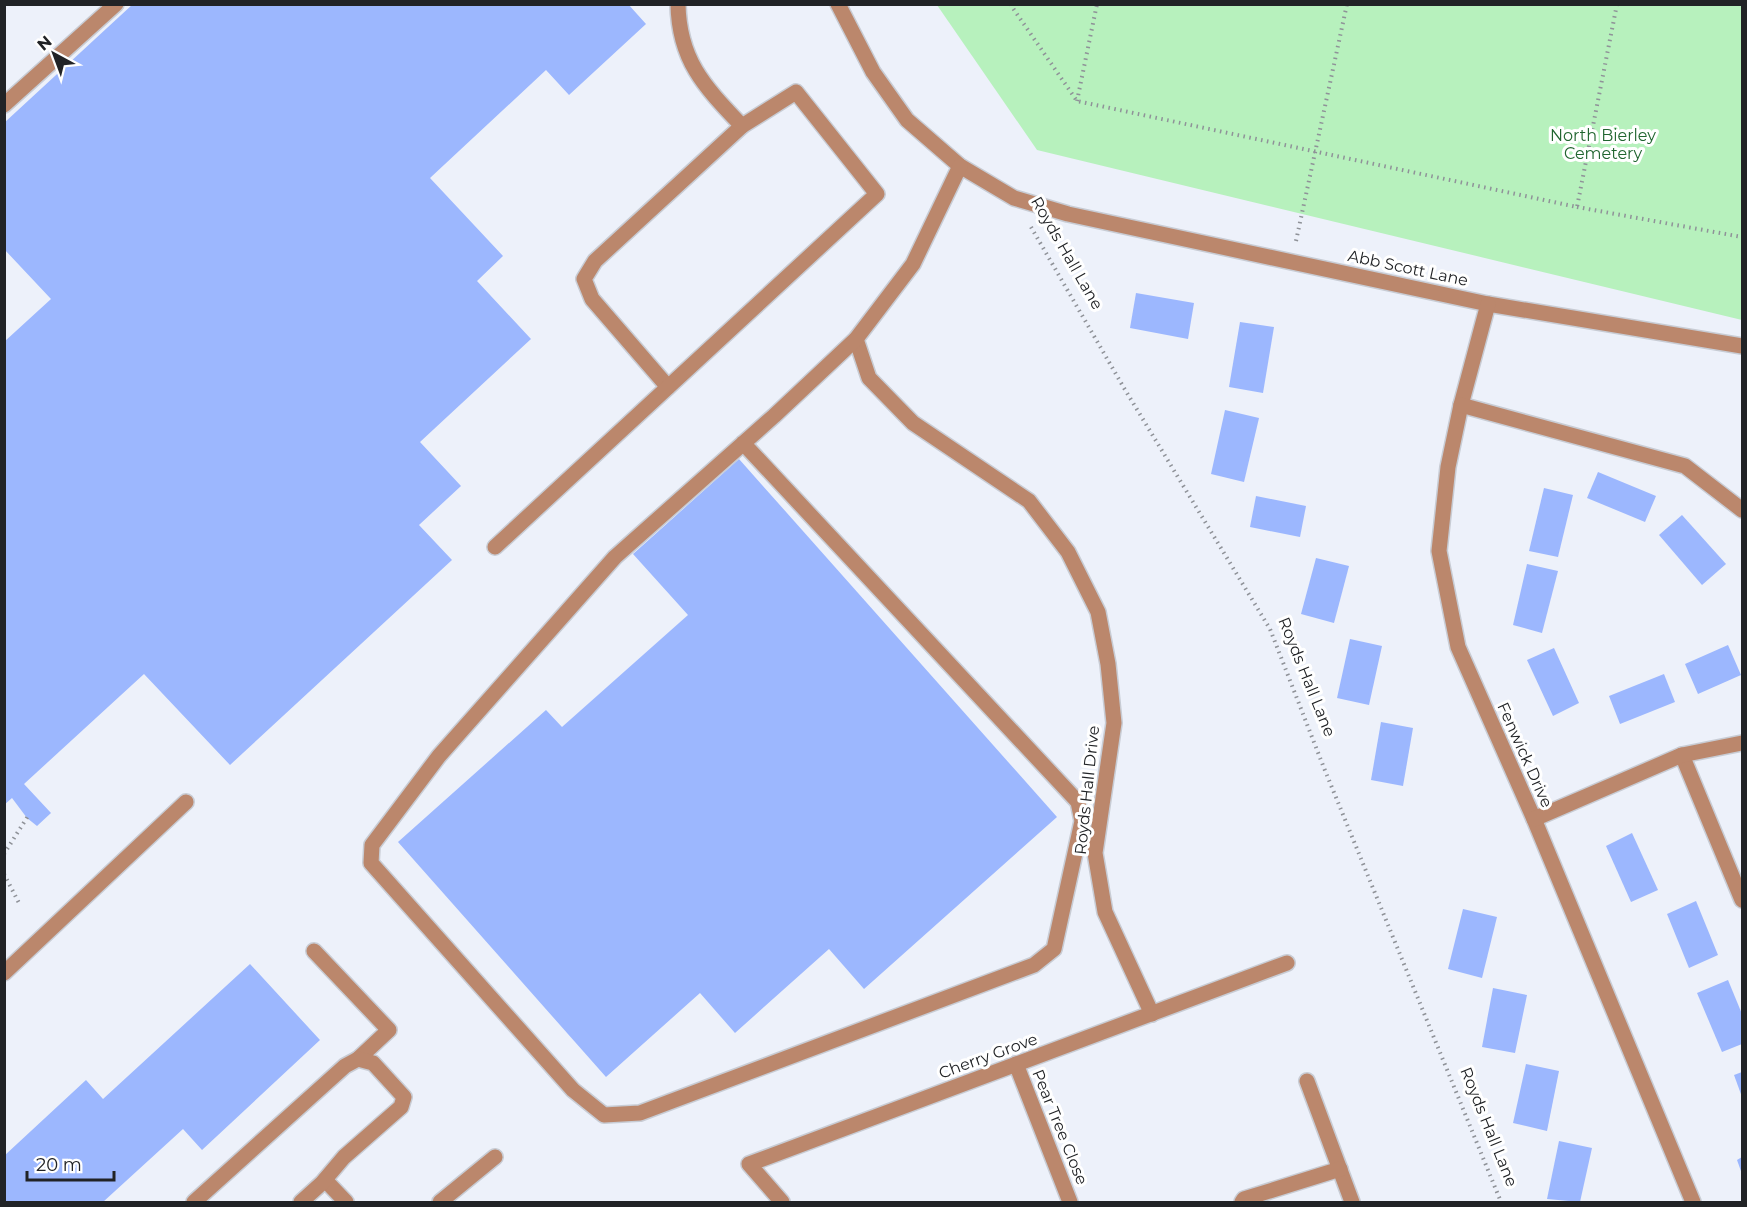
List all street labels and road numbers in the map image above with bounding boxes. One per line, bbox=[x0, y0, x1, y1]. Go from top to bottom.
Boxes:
street label: Royds Hall Lane bbox=[1027, 193, 1107, 313]
street label: Abb Scott Lane bbox=[1346, 246, 1470, 290]
street label: Royds Hall Lane bbox=[1274, 614, 1340, 740]
street label: Fenwick Drive bbox=[1493, 699, 1557, 811]
street label: Royds Hall Drive bbox=[1071, 724, 1103, 856]
street label: Cherry Grove bbox=[936, 1029, 1040, 1083]
street label: Royds Hall Lane bbox=[1456, 1064, 1522, 1190]
street label: Pear Tree Close bbox=[1028, 1067, 1092, 1187]

